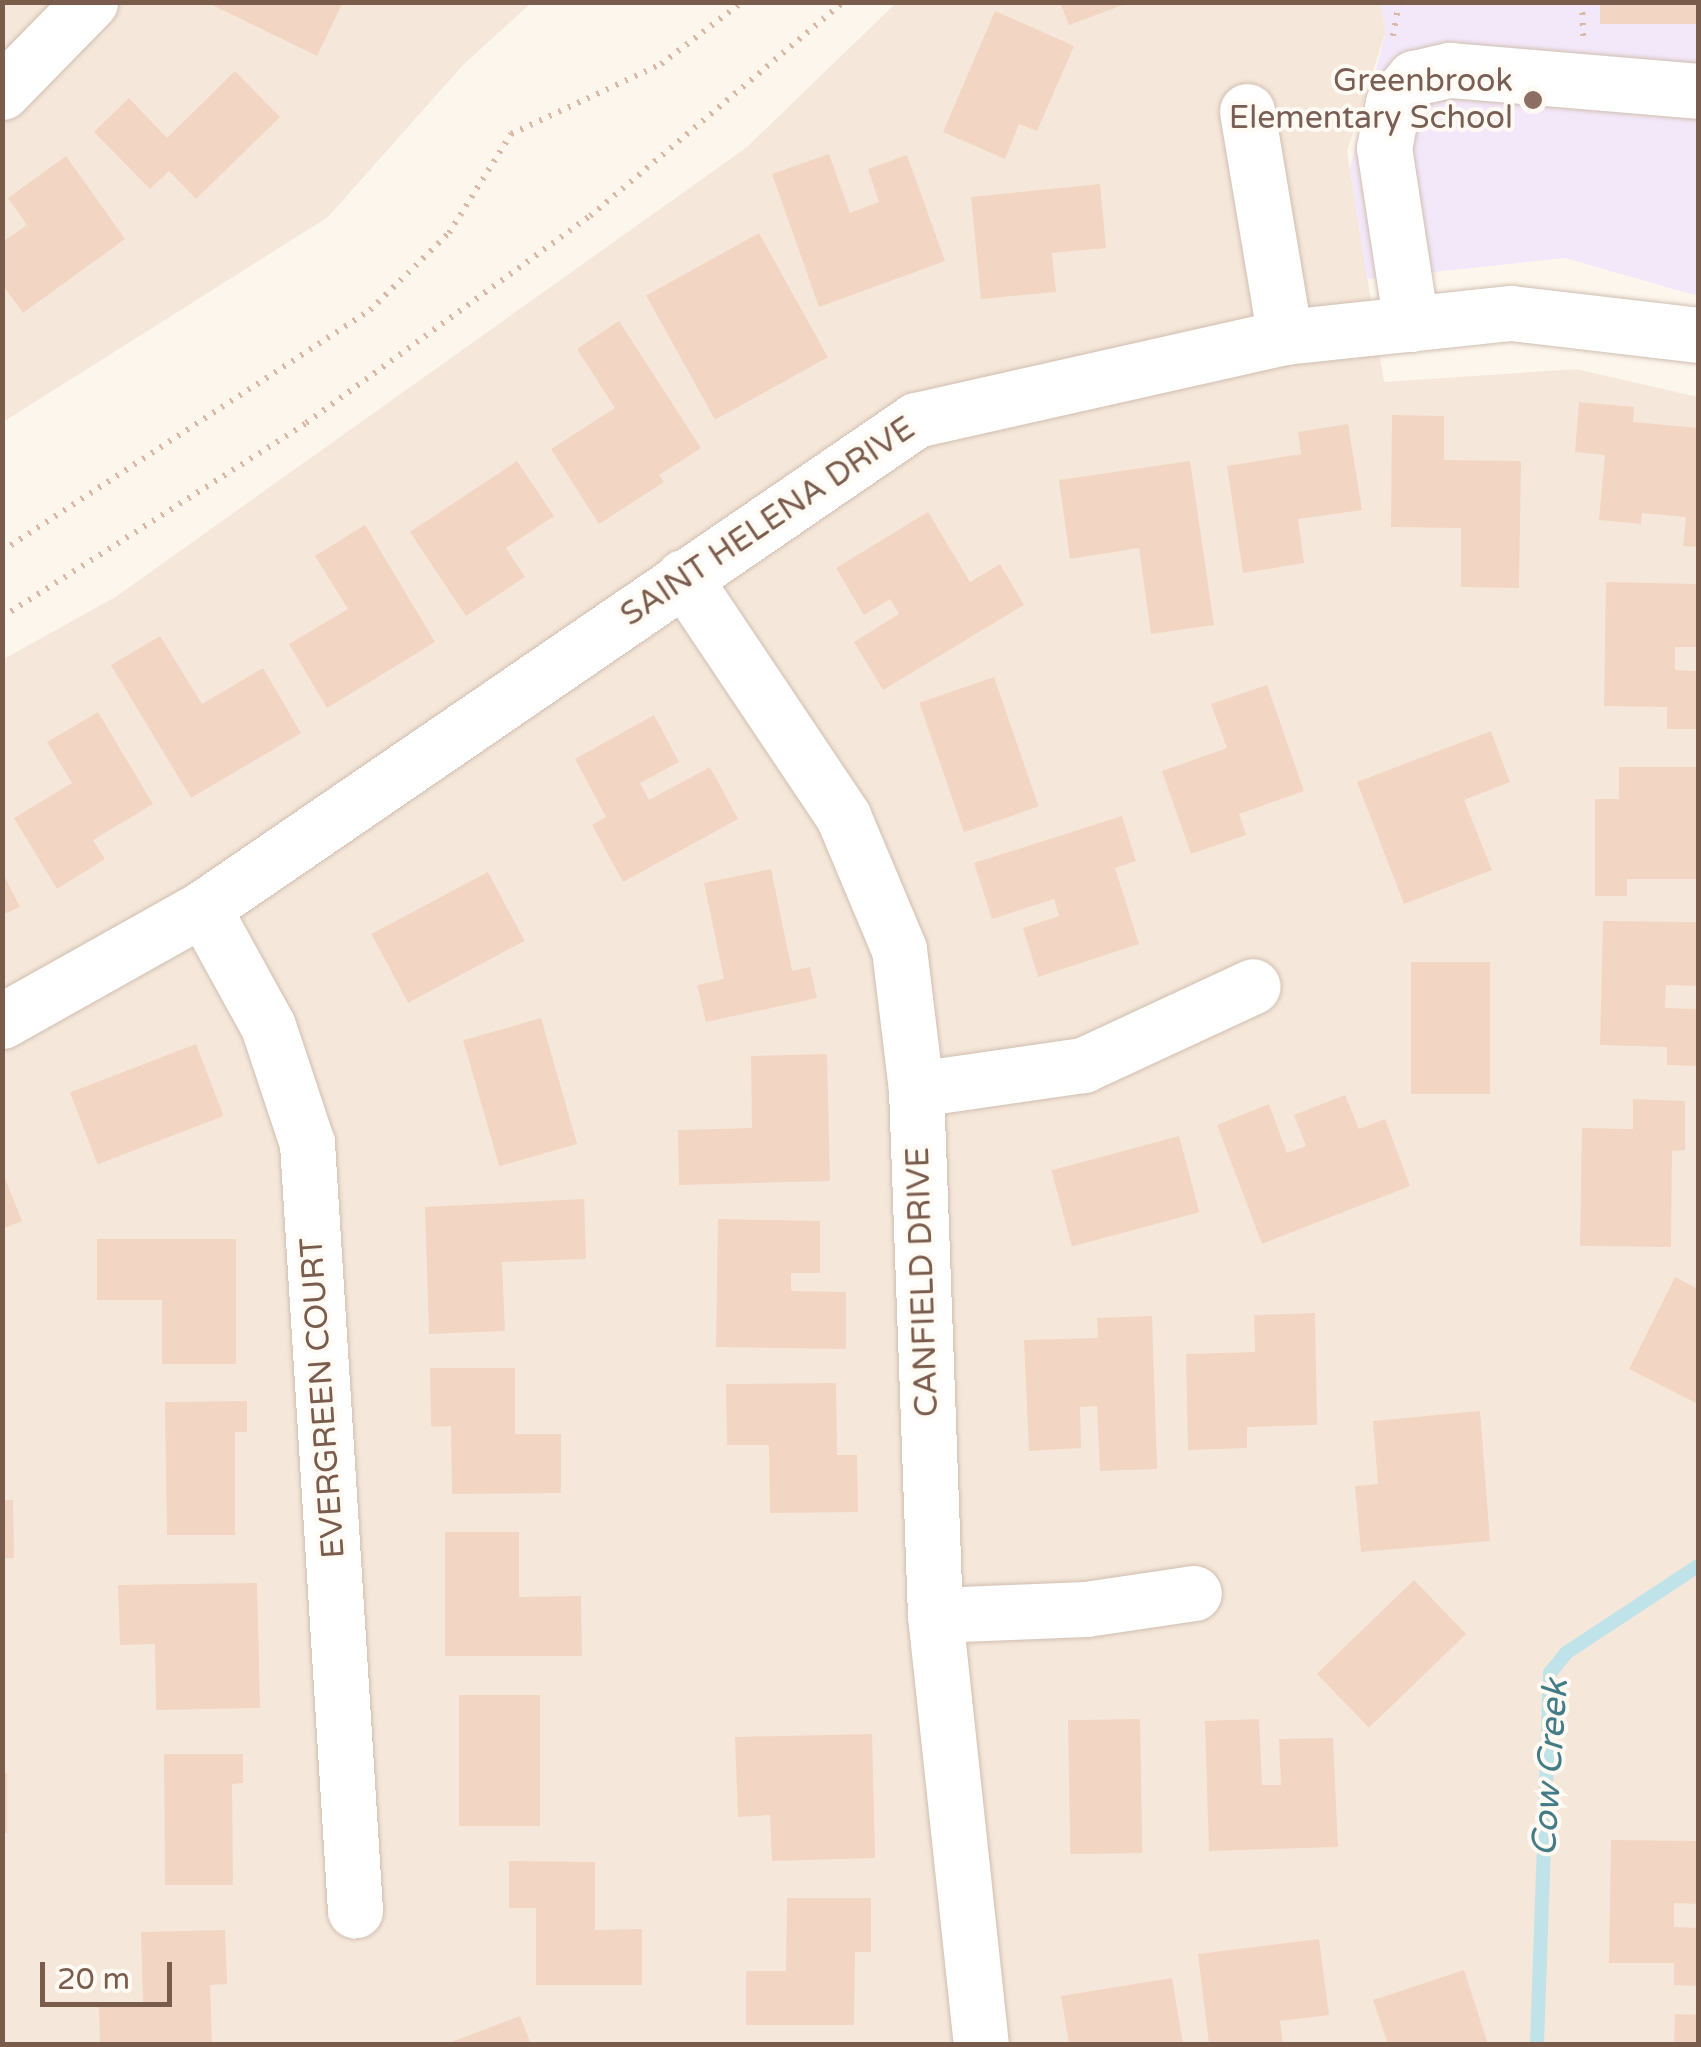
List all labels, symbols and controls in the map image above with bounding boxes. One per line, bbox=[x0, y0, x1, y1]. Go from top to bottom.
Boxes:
place label: Greenbrook Elementary School bbox=[1229, 63, 1513, 138]
marker: Greenbrook Elementary School bbox=[1522, 89, 1544, 111]
street label: SAINT HELENA DRIVE bbox=[614, 409, 922, 635]
street label: CANFIELD DRIVE bbox=[899, 1146, 947, 1418]
street label: EVERGREEN COURT bbox=[293, 1236, 353, 1560]
water label: Cow Creek bbox=[1523, 1678, 1577, 1858]
scale bar bbox=[45, 1942, 178, 2004]
text: 20 m bbox=[57, 1961, 130, 1998]

